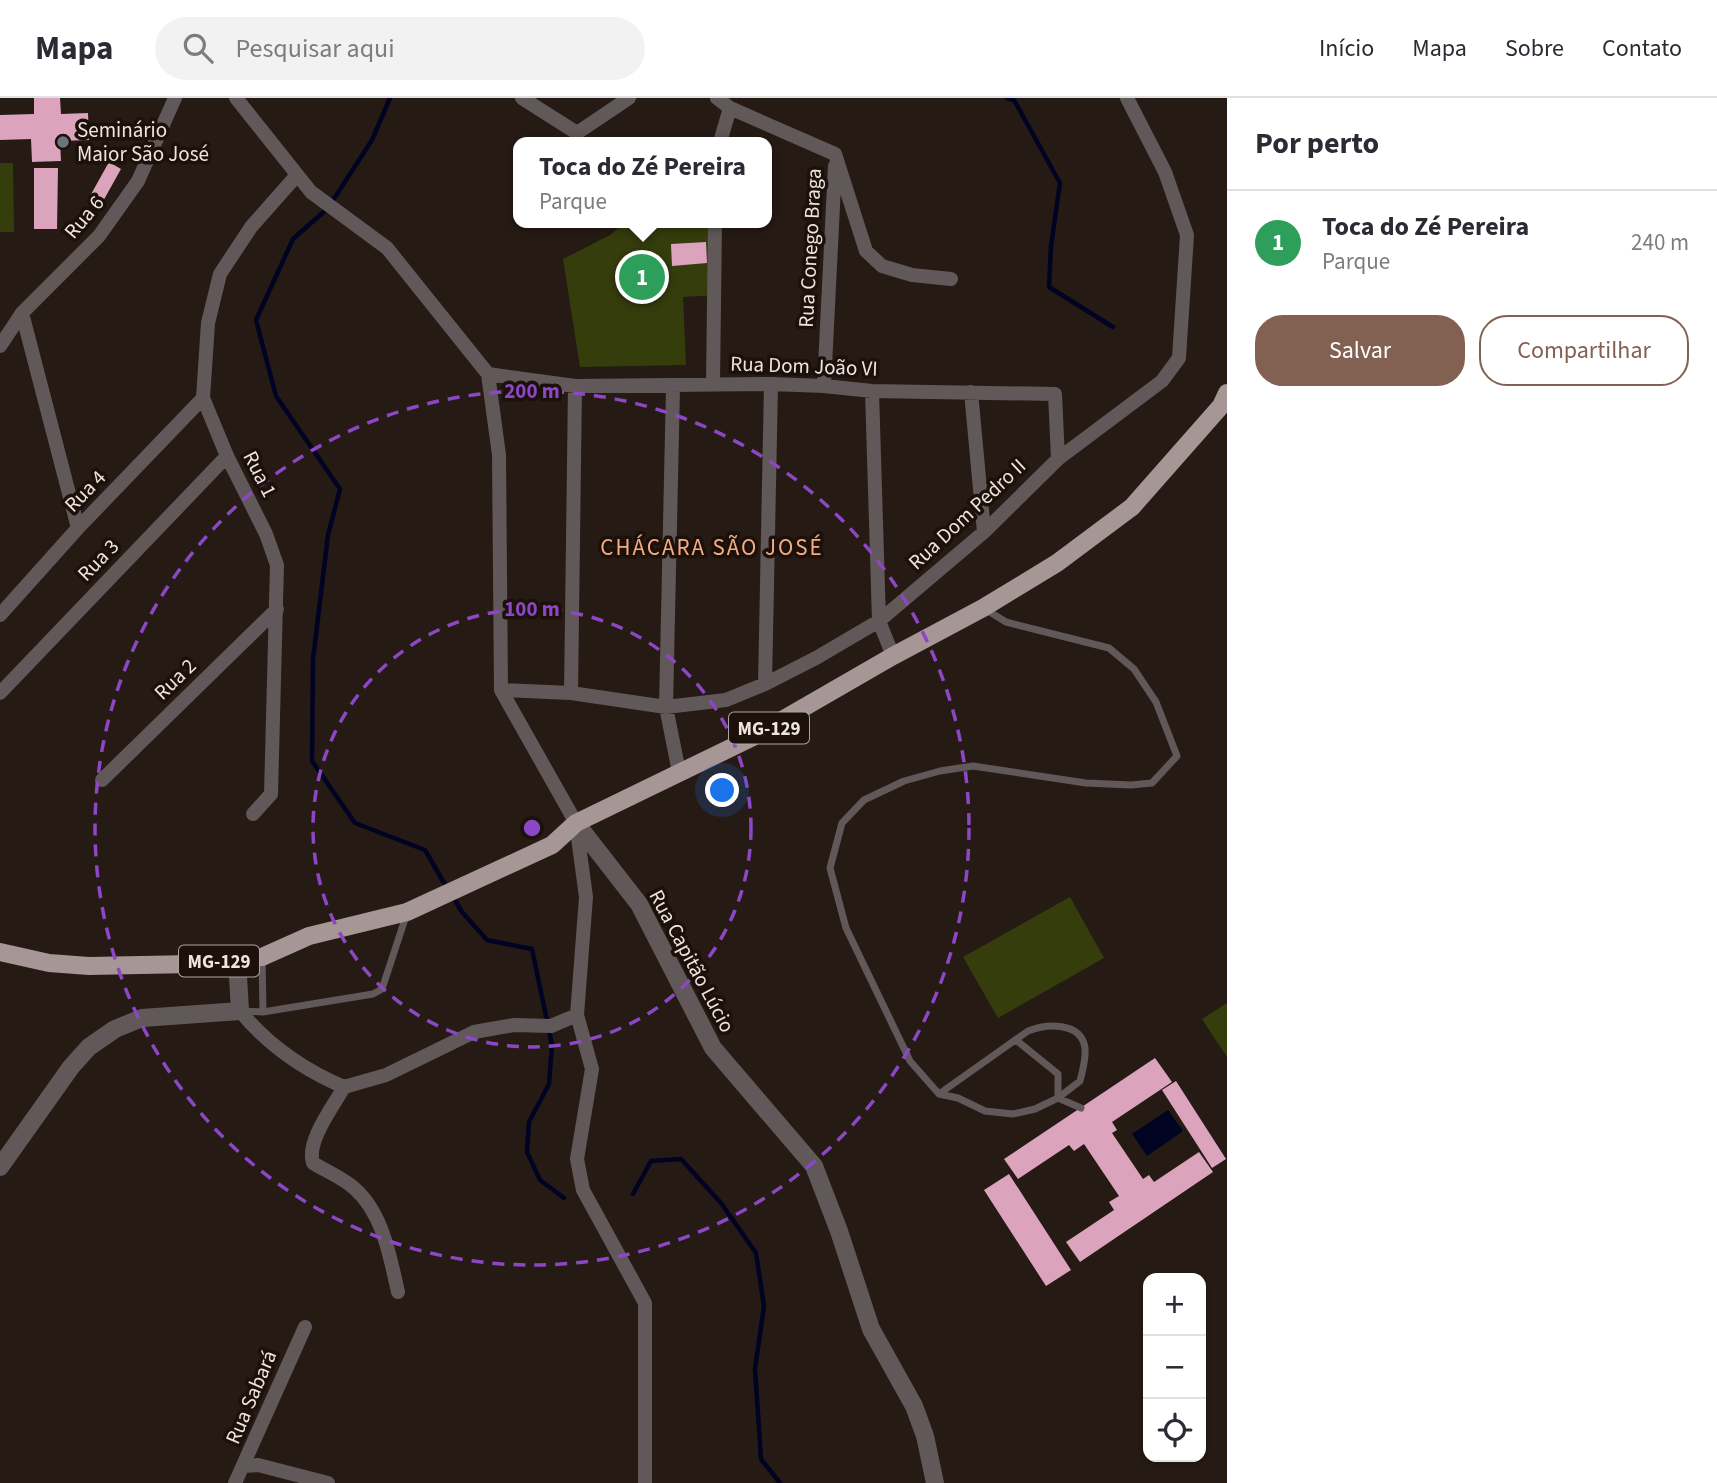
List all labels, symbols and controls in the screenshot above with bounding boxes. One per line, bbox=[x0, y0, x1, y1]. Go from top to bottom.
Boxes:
search box bbox=[155, 17, 645, 80]
text: Mapa bbox=[35, 25, 113, 72]
icon: search bbox=[179, 29, 217, 67]
text: Pesquisar aqui bbox=[235, 30, 395, 67]
text: Início bbox=[1319, 31, 1374, 66]
text: Mapa bbox=[1412, 31, 1467, 66]
text: Sobre bbox=[1505, 31, 1564, 66]
text: Contato bbox=[1602, 31, 1682, 66]
place label: Seminário Maior São José bbox=[77, 115, 209, 169]
text: Por perto bbox=[1255, 122, 1379, 165]
marker: Seminário Maior São José bbox=[55, 134, 71, 150]
popup bbox=[513, 137, 772, 228]
text: Toca do Zé Pereira bbox=[539, 148, 746, 185]
street label: Rua Conego Braga bbox=[791, 167, 829, 329]
text: Parque bbox=[539, 185, 607, 218]
street label: Rua 6 bbox=[57, 189, 111, 245]
text: Toca do Zé Pereira bbox=[1322, 208, 1529, 245]
text: 1 bbox=[1272, 226, 1284, 259]
text: 240 m bbox=[1631, 226, 1689, 259]
text: Parque bbox=[1322, 245, 1390, 278]
pin: 1 bbox=[619, 251, 665, 303]
button: Salvar bbox=[1255, 315, 1465, 386]
button: Compartilhar bbox=[1479, 315, 1689, 386]
street label: Rua Dom João VI bbox=[730, 348, 878, 384]
text: 200 m bbox=[504, 376, 560, 406]
street label: Rua 1 bbox=[236, 446, 284, 502]
street label: Rua Dom Pedro II bbox=[901, 451, 1033, 577]
street label: Rua 4 bbox=[57, 463, 113, 519]
district label: CHÁCARA SÃO JOSÉ bbox=[600, 531, 824, 564]
street label: Rua 3 bbox=[70, 532, 126, 588]
text: 100 m bbox=[504, 594, 560, 624]
street label: Rua 2 bbox=[147, 651, 203, 707]
road number: MG-129 bbox=[729, 712, 809, 744]
your location bbox=[705, 773, 739, 807]
centre of rings bbox=[520, 816, 544, 840]
street label: Rua Capitão Lúcio bbox=[642, 884, 742, 1038]
road number: MG-129 bbox=[179, 946, 259, 976]
map controls bbox=[1143, 1273, 1206, 1462]
button: + bbox=[1143, 1273, 1206, 1336]
button: − bbox=[1143, 1336, 1206, 1399]
street label: Rua Sabará bbox=[218, 1345, 284, 1449]
button: locate bbox=[1143, 1399, 1206, 1462]

